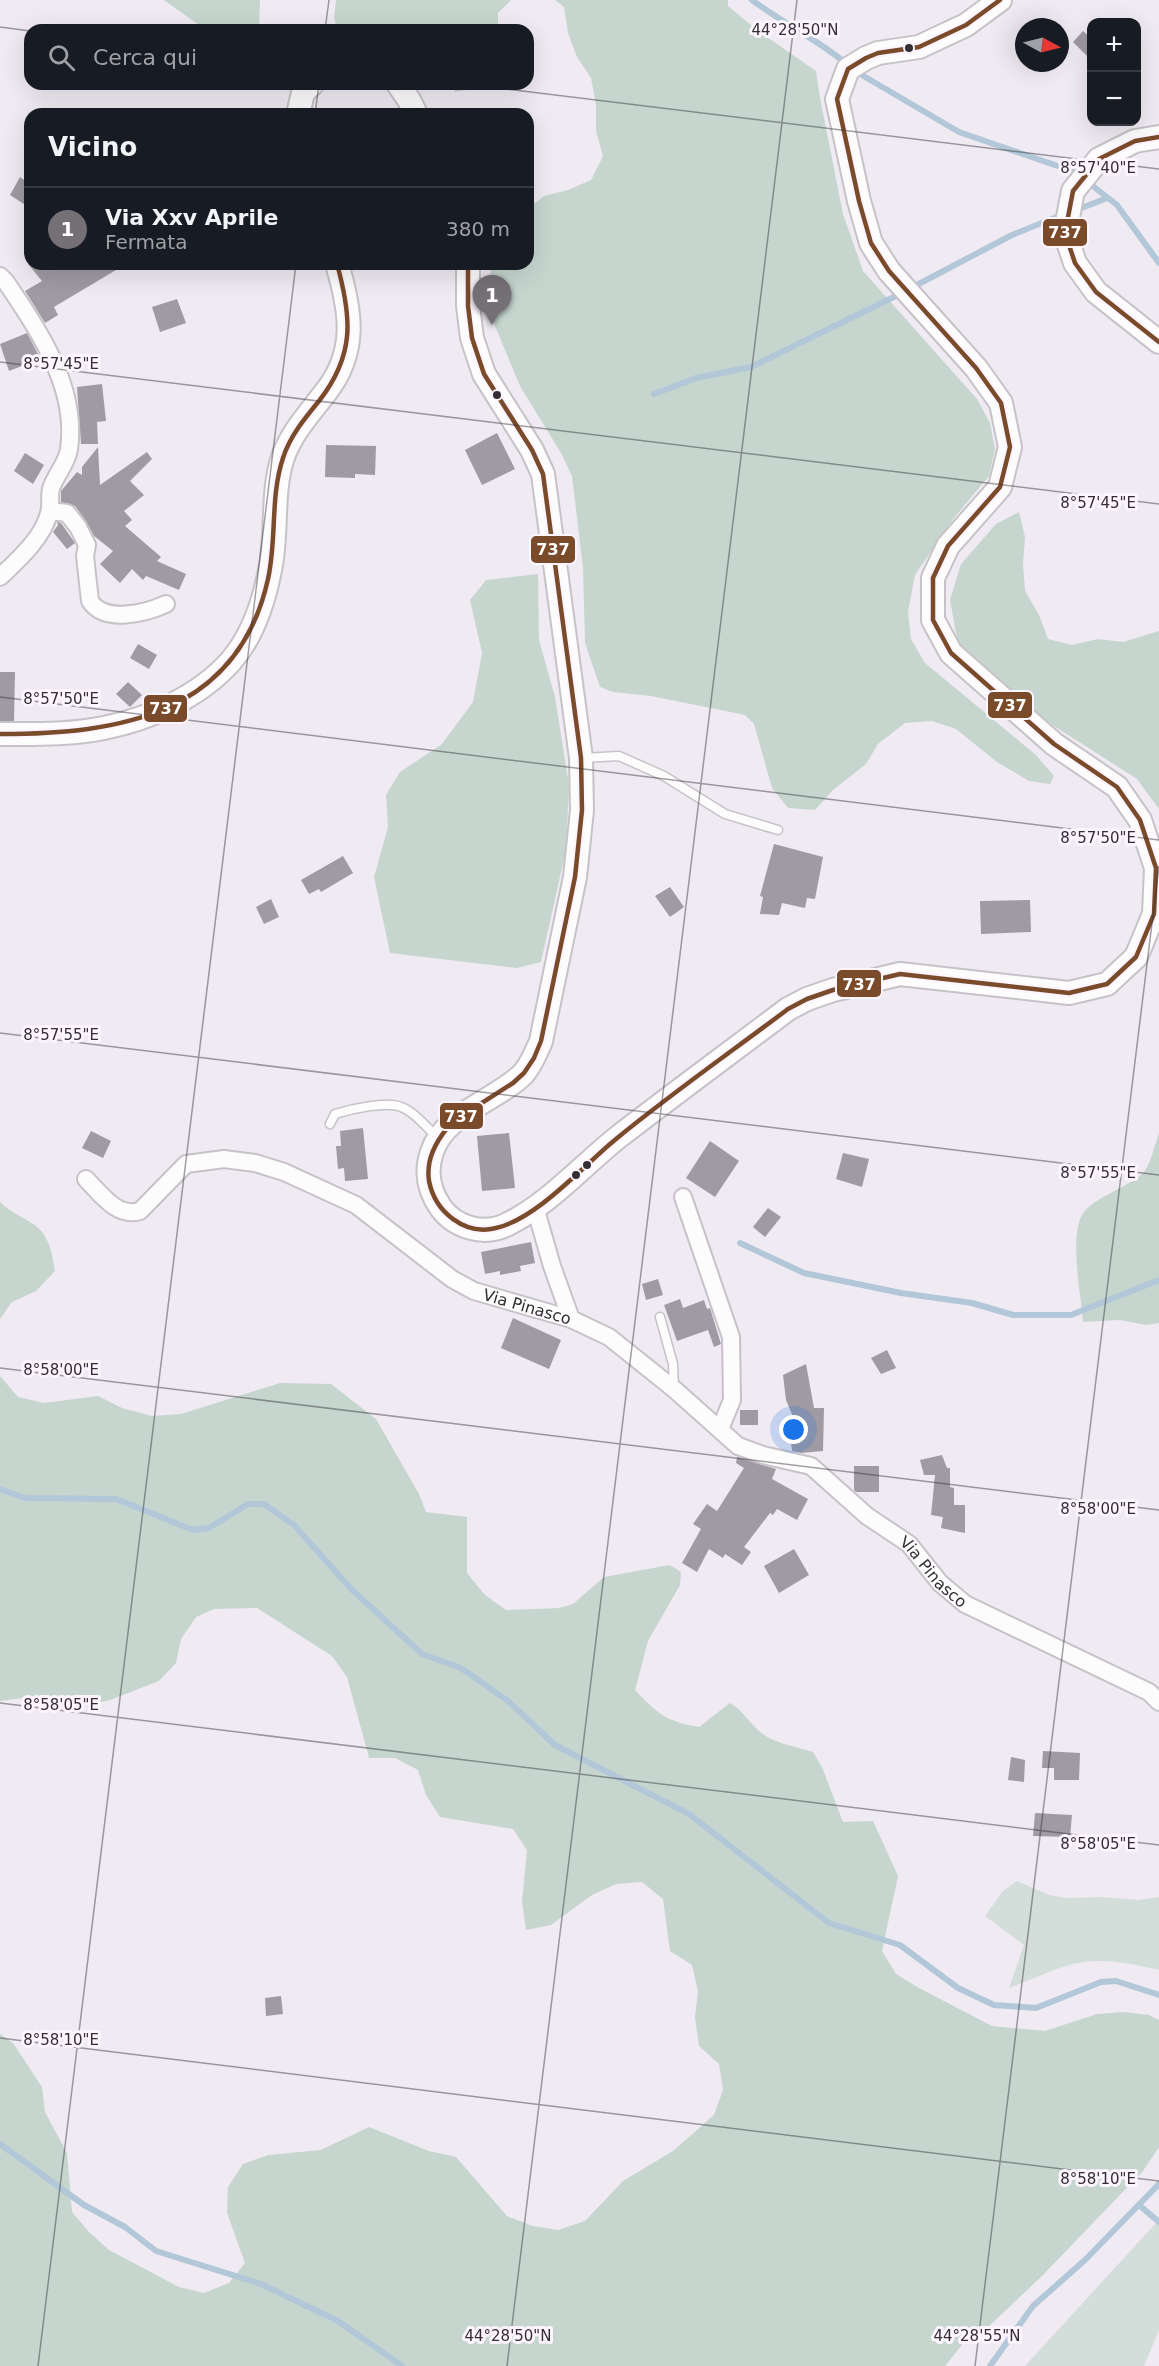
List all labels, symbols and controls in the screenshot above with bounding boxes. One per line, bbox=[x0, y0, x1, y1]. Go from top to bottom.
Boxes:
north arrow bbox=[1015, 18, 1069, 72]
map controls bbox=[1087, 18, 1141, 126]
button: + bbox=[1087, 18, 1141, 72]
text: 44°28'50"N bbox=[751, 21, 839, 39]
search box bbox=[24, 24, 534, 90]
icon: search bbox=[45, 41, 78, 74]
unlabelled marker bbox=[903, 42, 915, 54]
text: Cerca qui bbox=[93, 45, 197, 70]
button: − bbox=[1087, 72, 1141, 126]
text: Vicino bbox=[48, 132, 137, 162]
text: 8°57'40"E bbox=[1060, 159, 1136, 177]
text: Via Xxv Aprile bbox=[105, 205, 278, 230]
text: 1 bbox=[61, 217, 74, 241]
text: 380 m bbox=[446, 217, 510, 241]
line badge: 737 bbox=[1042, 218, 1088, 247]
text: 737 bbox=[1048, 223, 1082, 242]
text: Fermata bbox=[105, 230, 187, 254]
pin: 1 bbox=[472, 276, 512, 325]
text: 8°57'45"E bbox=[23, 355, 99, 373]
unlabelled marker bbox=[491, 389, 503, 401]
text: 8°57'45"E bbox=[1060, 494, 1136, 512]
line badge: 737 bbox=[530, 535, 576, 564]
text: 737 bbox=[536, 540, 570, 559]
text: 8°57'50"E bbox=[23, 690, 99, 708]
line badge: 737 bbox=[987, 691, 1033, 719]
line badge: 737 bbox=[143, 694, 188, 723]
text: 737 bbox=[993, 696, 1027, 715]
text: 737 bbox=[149, 699, 183, 718]
text: 8°57'50"E bbox=[1060, 829, 1136, 847]
line badge: 737 bbox=[836, 969, 882, 998]
text: 737 bbox=[842, 975, 876, 994]
text: 8°57'55"E bbox=[23, 1026, 99, 1044]
line badge: 737 bbox=[439, 1102, 484, 1130]
text: 737 bbox=[444, 1107, 478, 1126]
unlabelled marker bbox=[581, 1159, 593, 1171]
text: 8°57'55"E bbox=[1060, 1164, 1136, 1182]
unlabelled marker bbox=[570, 1169, 582, 1181]
street label: Via Pinasco bbox=[481, 1285, 573, 1328]
text: 8°58'00"E bbox=[23, 1361, 99, 1379]
your location bbox=[779, 1415, 808, 1444]
text: 8°58'00"E bbox=[1060, 1500, 1136, 1518]
street label: Via Pinasco bbox=[897, 1532, 971, 1611]
text: 8°58'05"E bbox=[23, 1696, 99, 1714]
text: 8°58'05"E bbox=[1060, 1835, 1136, 1853]
text: 8°58'10"E bbox=[23, 2031, 99, 2049]
text: 8°58'10"E bbox=[1060, 2170, 1136, 2188]
text: 44°28'50"N bbox=[464, 2327, 552, 2345]
text: 44°28'55"N bbox=[933, 2327, 1021, 2345]

